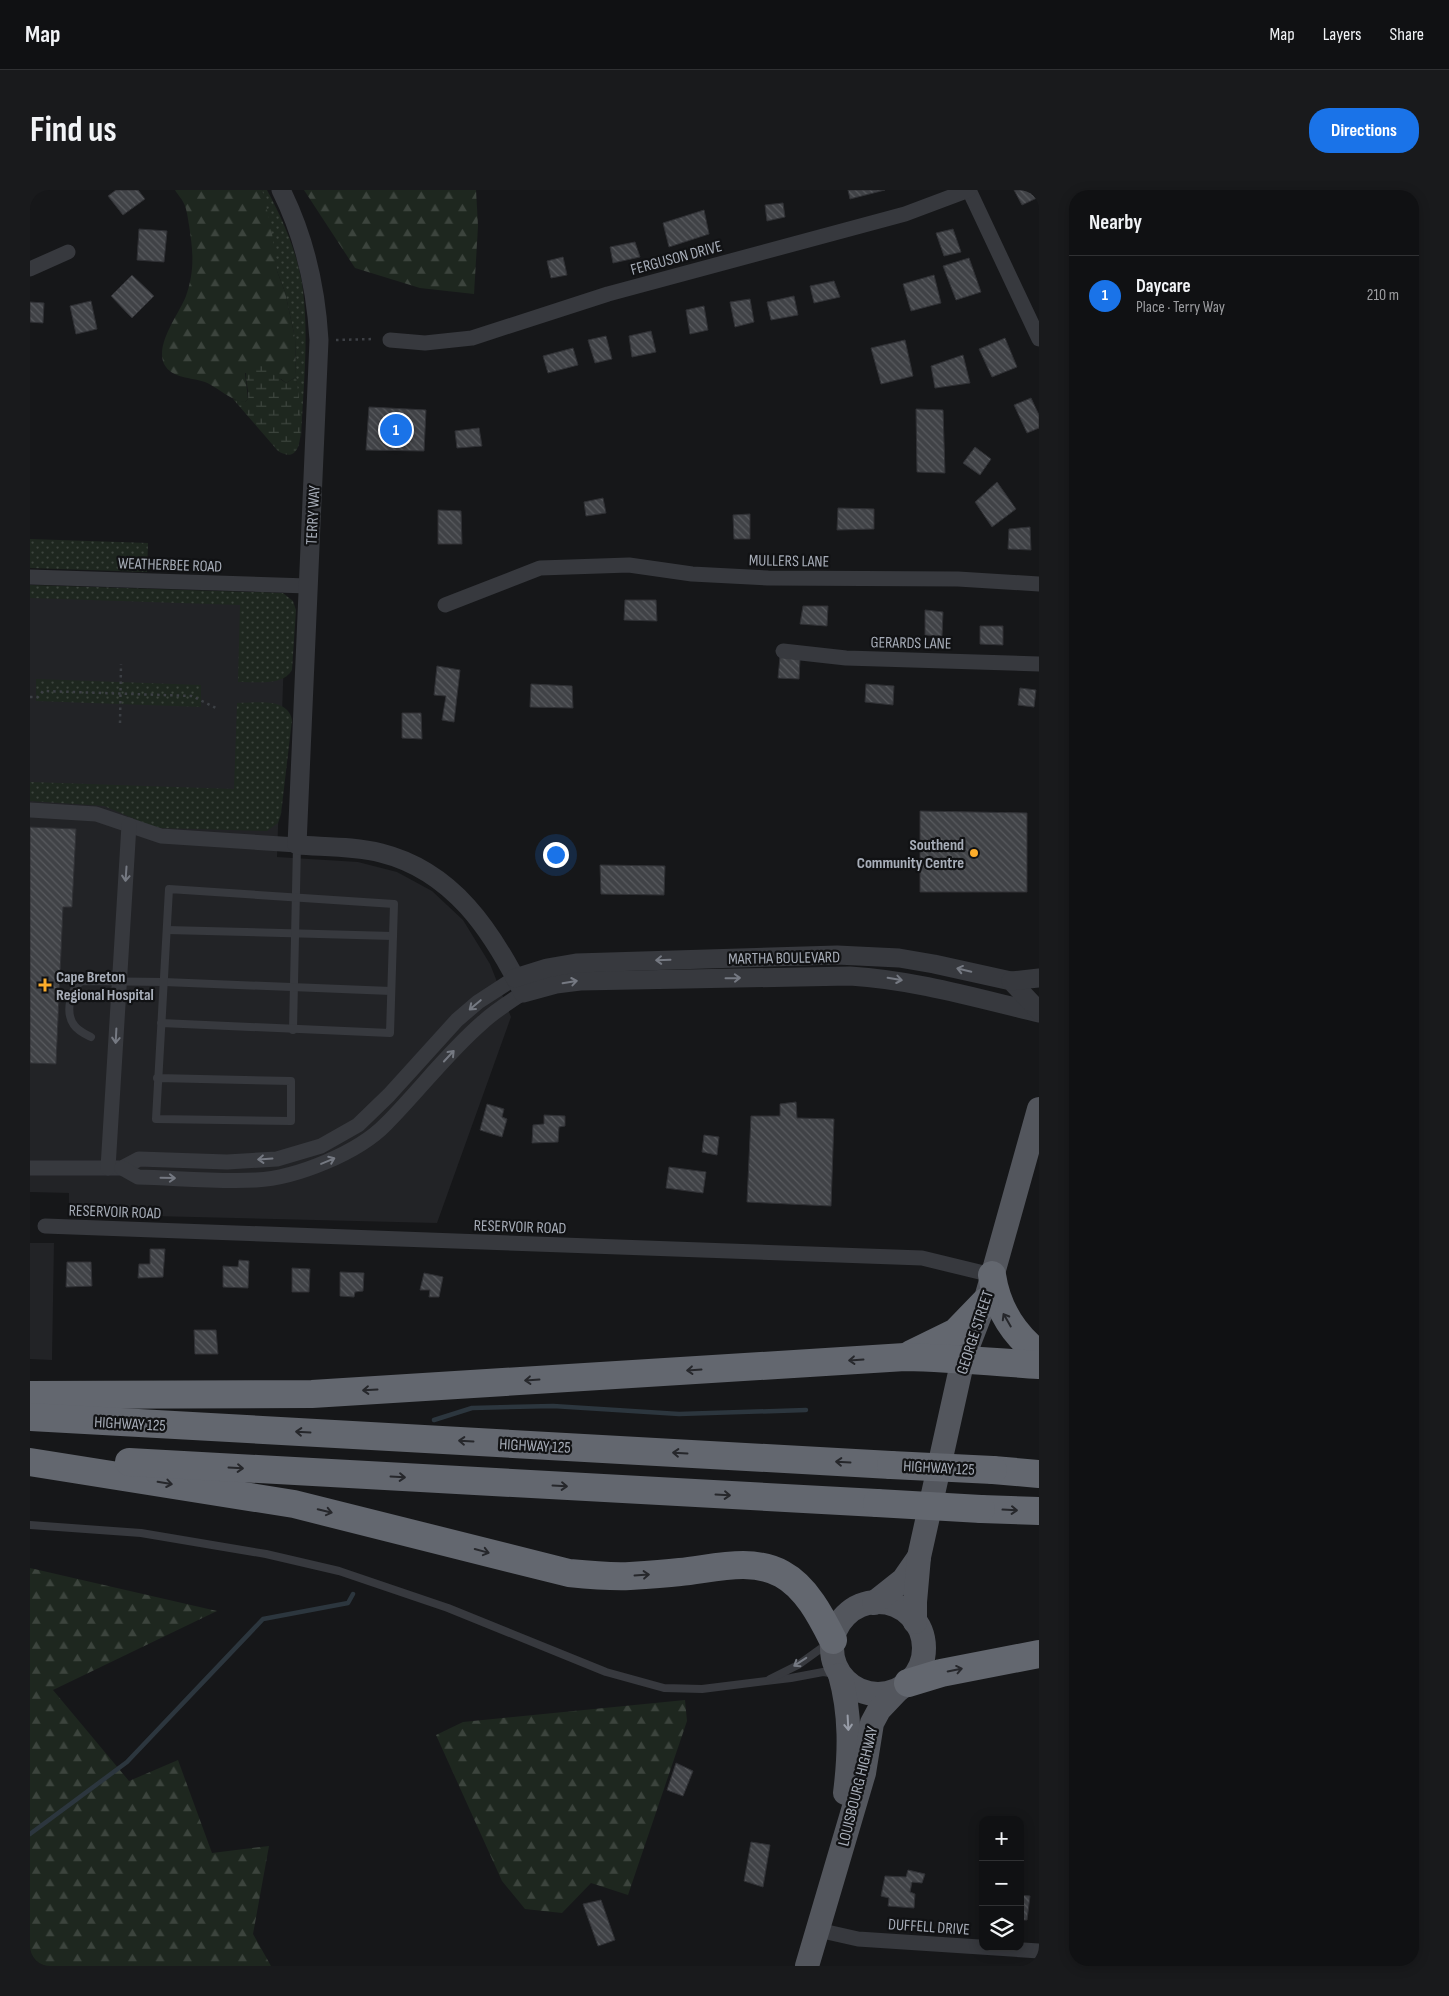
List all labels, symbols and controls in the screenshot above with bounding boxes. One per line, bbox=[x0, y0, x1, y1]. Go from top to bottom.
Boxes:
text: Map bbox=[25, 20, 60, 49]
text: Map bbox=[1270, 24, 1295, 45]
text: Layers bbox=[1323, 24, 1362, 45]
text: Share bbox=[1390, 24, 1424, 45]
button: Directions bbox=[1309, 108, 1419, 153]
text: Find us bbox=[30, 109, 117, 152]
text: Nearby bbox=[1089, 210, 1142, 235]
street label: FERGUSON DRIVE bbox=[629, 237, 724, 280]
text: Daycare bbox=[1136, 275, 1191, 298]
text: 1 bbox=[1102, 286, 1108, 305]
text: 210 m bbox=[1367, 286, 1399, 305]
text: Place · Terry Way bbox=[1136, 298, 1225, 317]
pin: 1 bbox=[380, 411, 412, 449]
street label: TERRY WAY bbox=[302, 484, 325, 545]
street label: MULLERS LANE bbox=[749, 551, 829, 572]
street label: WEATHERBEE ROAD bbox=[117, 554, 223, 577]
street label: GERARDS LANE bbox=[870, 633, 952, 654]
place label: Southend Community Centre bbox=[857, 836, 964, 873]
your location bbox=[543, 842, 569, 868]
marker: Southend Community Centre bbox=[968, 847, 980, 859]
one-way arrow bbox=[121, 865, 130, 881]
street label: MARTHA BOULEVARD bbox=[728, 948, 840, 969]
one-way arrow bbox=[655, 955, 671, 965]
one-way arrow bbox=[956, 965, 972, 974]
place label: Cape Breton Regional Hospital bbox=[56, 968, 154, 1005]
one-way arrow bbox=[724, 973, 740, 983]
one-way arrow bbox=[886, 975, 902, 985]
one-way arrow bbox=[562, 977, 578, 987]
marker: Cape Breton Regional Hospital bbox=[38, 978, 52, 992]
one-way arrow bbox=[468, 999, 481, 1011]
one-way arrow bbox=[111, 1028, 121, 1044]
one-way arrow bbox=[443, 1049, 455, 1062]
one-way arrow bbox=[258, 1155, 274, 1164]
one-way arrow bbox=[320, 1155, 335, 1165]
one-way arrow bbox=[160, 1173, 176, 1183]
street label: RESERVOIR ROAD bbox=[68, 1201, 162, 1224]
street label: RESERVOIR ROAD bbox=[473, 1216, 567, 1239]
street label: GEORGE STREET bbox=[953, 1288, 998, 1377]
one-way arrow bbox=[1002, 1313, 1012, 1327]
one-way arrow bbox=[849, 1355, 865, 1365]
one-way arrow bbox=[687, 1365, 703, 1375]
one-way arrow bbox=[524, 1375, 540, 1385]
one-way arrow bbox=[362, 1386, 378, 1395]
street label: HIGHWAY 125 bbox=[94, 1413, 166, 1436]
one-way arrow bbox=[296, 1427, 312, 1436]
street label: HIGHWAY 125 bbox=[499, 1435, 571, 1458]
one-way arrow bbox=[458, 1436, 474, 1445]
one-way arrow bbox=[673, 1448, 689, 1457]
street label: HIGHWAY 125 bbox=[903, 1457, 975, 1480]
one-way arrow bbox=[835, 1458, 851, 1467]
one-way arrow bbox=[228, 1463, 244, 1472]
one-way arrow bbox=[390, 1472, 406, 1481]
one-way arrow bbox=[156, 1479, 172, 1489]
one-way arrow bbox=[552, 1481, 568, 1490]
one-way arrow bbox=[714, 1490, 730, 1499]
one-way arrow bbox=[1002, 1506, 1018, 1515]
one-way arrow bbox=[316, 1507, 332, 1516]
one-way arrow bbox=[474, 1547, 490, 1557]
one-way arrow bbox=[633, 1570, 649, 1580]
one-way arrow bbox=[794, 1658, 808, 1668]
one-way arrow bbox=[947, 1665, 963, 1674]
one-way arrow bbox=[844, 1715, 853, 1731]
street label: LOUISBOURG HIGHWAY bbox=[834, 1724, 883, 1848]
map controls bbox=[979, 1816, 1024, 1951]
button: + bbox=[979, 1816, 1024, 1861]
button: − bbox=[979, 1861, 1024, 1906]
button: layers bbox=[979, 1906, 1024, 1951]
street label: DUFFELL DRIVE bbox=[887, 1915, 970, 1940]

